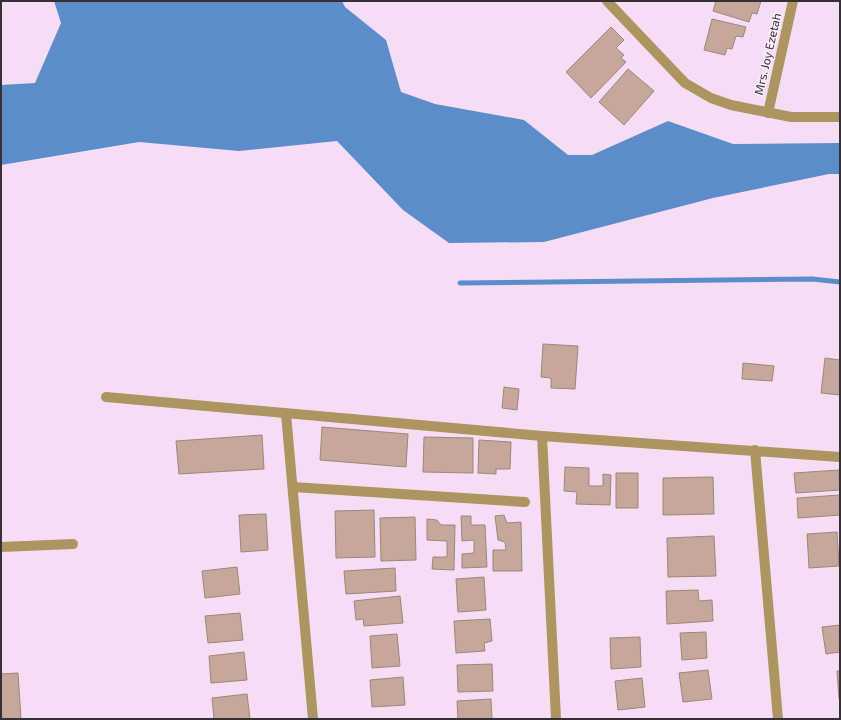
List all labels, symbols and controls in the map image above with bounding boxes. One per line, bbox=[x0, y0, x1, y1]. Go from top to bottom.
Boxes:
street label: Mrs. Joy Ezetah bbox=[751, 11, 783, 96]

